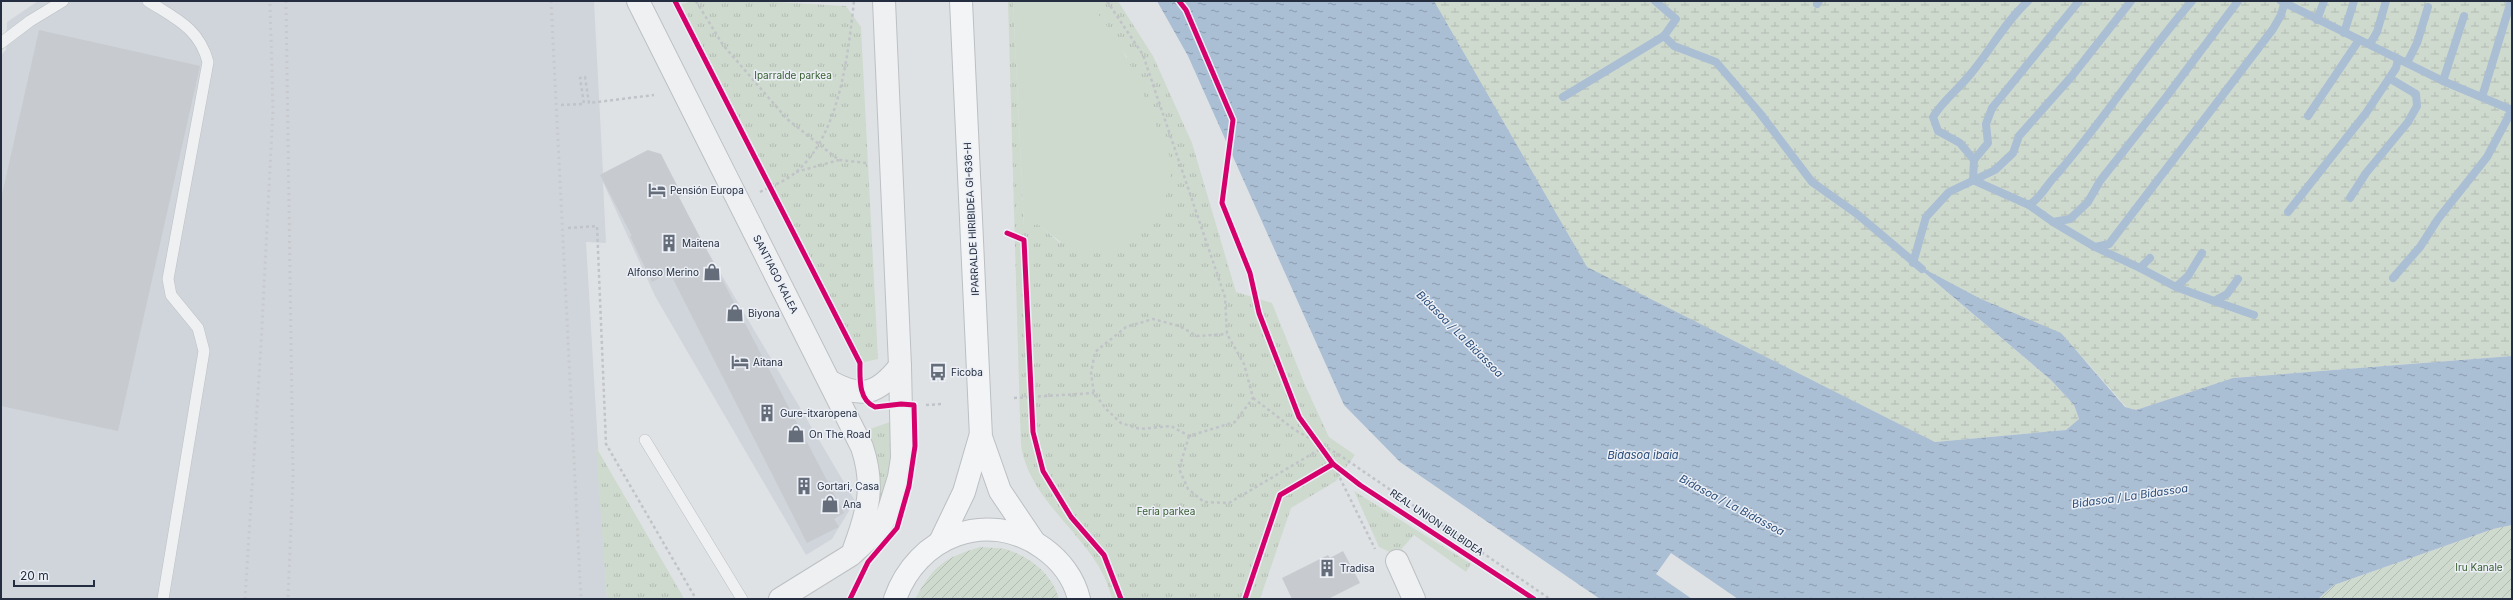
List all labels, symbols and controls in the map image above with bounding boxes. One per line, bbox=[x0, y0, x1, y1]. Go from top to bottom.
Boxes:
park label: Iparralde parkea bbox=[754, 69, 832, 81]
street label: IPARRALDE HIRIBIDEA GI-636-H bbox=[961, 142, 981, 296]
hotel icon: Pensión Europa bbox=[647, 180, 667, 200]
place label: Pensión Europa bbox=[670, 184, 744, 196]
building icon: Maitena bbox=[659, 233, 679, 253]
street label: SANTIAGO KALEA bbox=[751, 233, 801, 315]
place label: Maitena bbox=[682, 237, 720, 249]
shop icon: Alfonso Merino bbox=[702, 262, 722, 282]
place label: Alfonso Merino bbox=[627, 266, 699, 278]
water label: Bidasoa / La Bidassoa bbox=[1414, 288, 1507, 381]
shop icon: Biyona bbox=[725, 303, 745, 323]
place label: Biyona bbox=[748, 307, 780, 319]
hotel icon: Aitana bbox=[730, 352, 750, 372]
place label: Aitana bbox=[753, 356, 783, 368]
bus stop icon: Ficoba bbox=[928, 362, 948, 382]
place label: Ficoba bbox=[951, 366, 983, 378]
building icon: Gure-itxaropena bbox=[757, 403, 777, 423]
place label: Gure-itxaropena bbox=[780, 407, 857, 419]
shop icon: On The Road bbox=[786, 424, 806, 444]
place label: On The Road bbox=[809, 428, 871, 440]
water label: Bidasoa ibaia bbox=[1607, 448, 1679, 462]
water label: Bidasoa / La Bidassoa bbox=[1677, 471, 1787, 539]
building icon: Gortari, Casa bbox=[794, 476, 814, 496]
place label: Gortari, Casa bbox=[817, 480, 879, 492]
water label: Bidasoa / La Bidassoa bbox=[2071, 481, 2189, 511]
street label: REAL UNION IBILBIDEA bbox=[1388, 486, 1486, 558]
shop icon: Ana bbox=[820, 494, 840, 514]
place label: Ana bbox=[843, 498, 861, 510]
park label: Feria parkea bbox=[1137, 505, 1195, 517]
building icon: Tradisa bbox=[1317, 558, 1337, 578]
park label: Iru Kanale bbox=[2455, 561, 2503, 573]
scale bar bbox=[14, 562, 94, 588]
place label: Tradisa bbox=[1340, 562, 1375, 574]
text: 20 m bbox=[20, 568, 49, 583]

